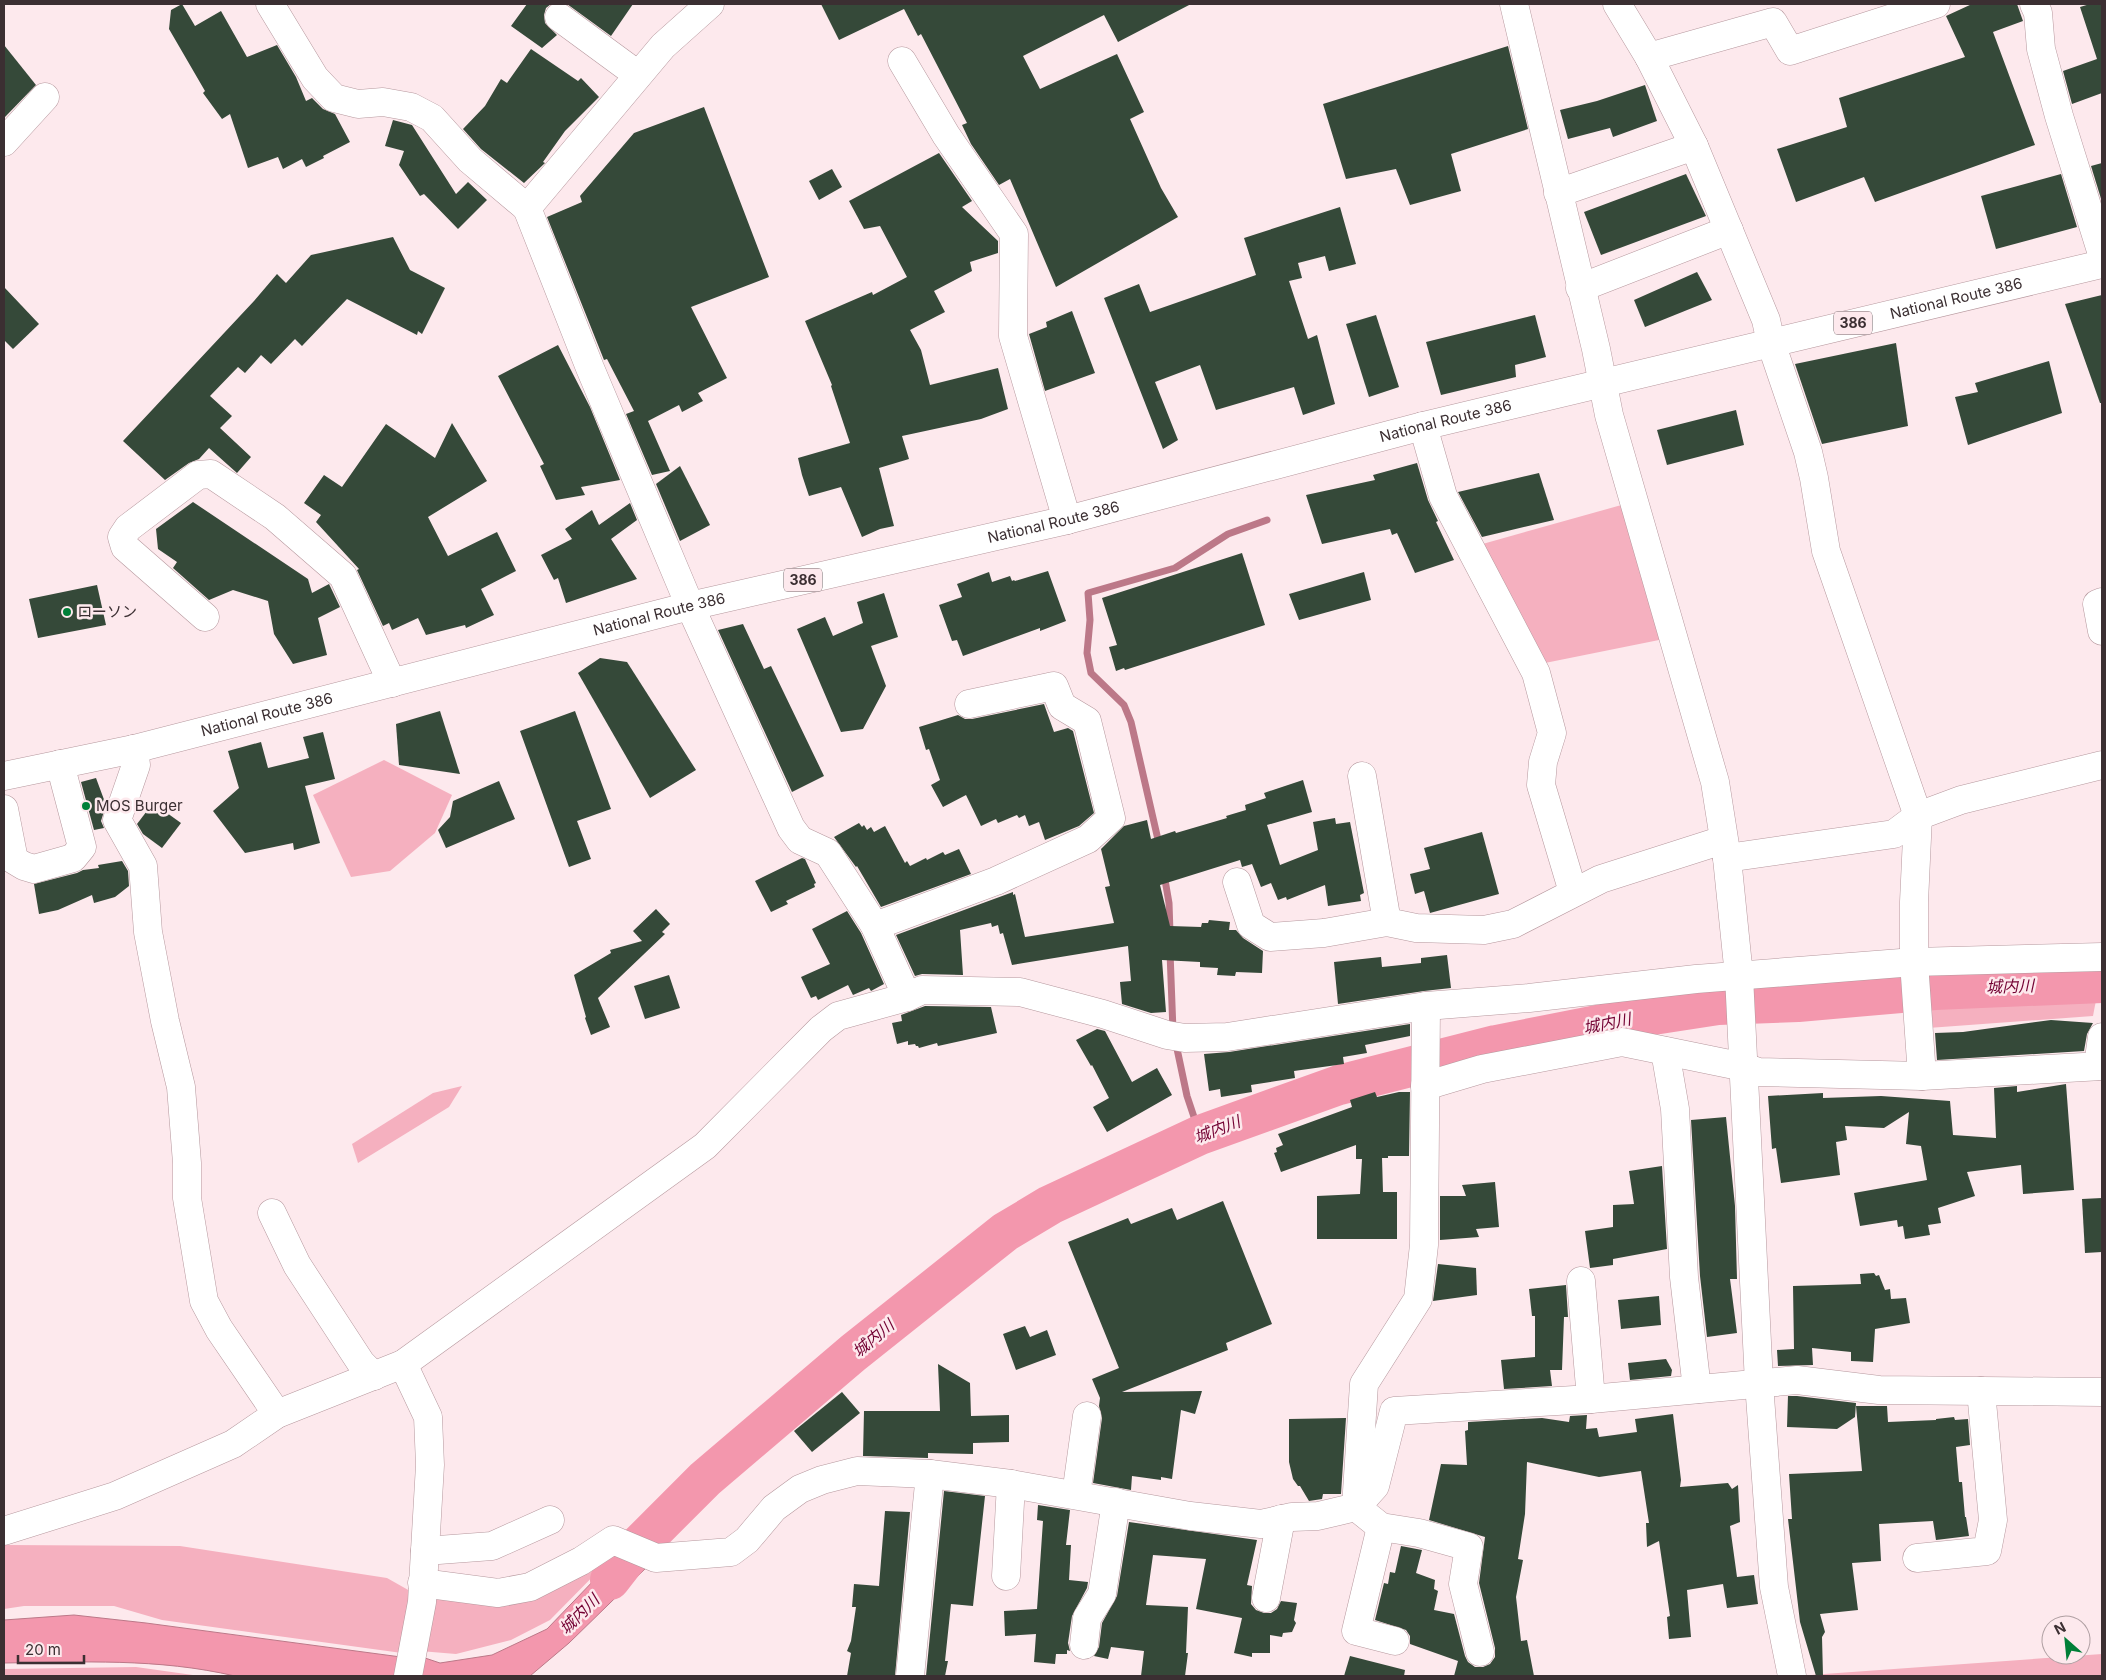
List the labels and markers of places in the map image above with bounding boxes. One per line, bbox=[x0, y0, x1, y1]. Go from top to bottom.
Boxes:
place label: ローソン bbox=[77, 602, 137, 621]
marker: ローソン bbox=[61, 606, 73, 618]
place label: MOS Burger bbox=[96, 796, 183, 815]
marker: MOS Burger bbox=[80, 800, 92, 812]

